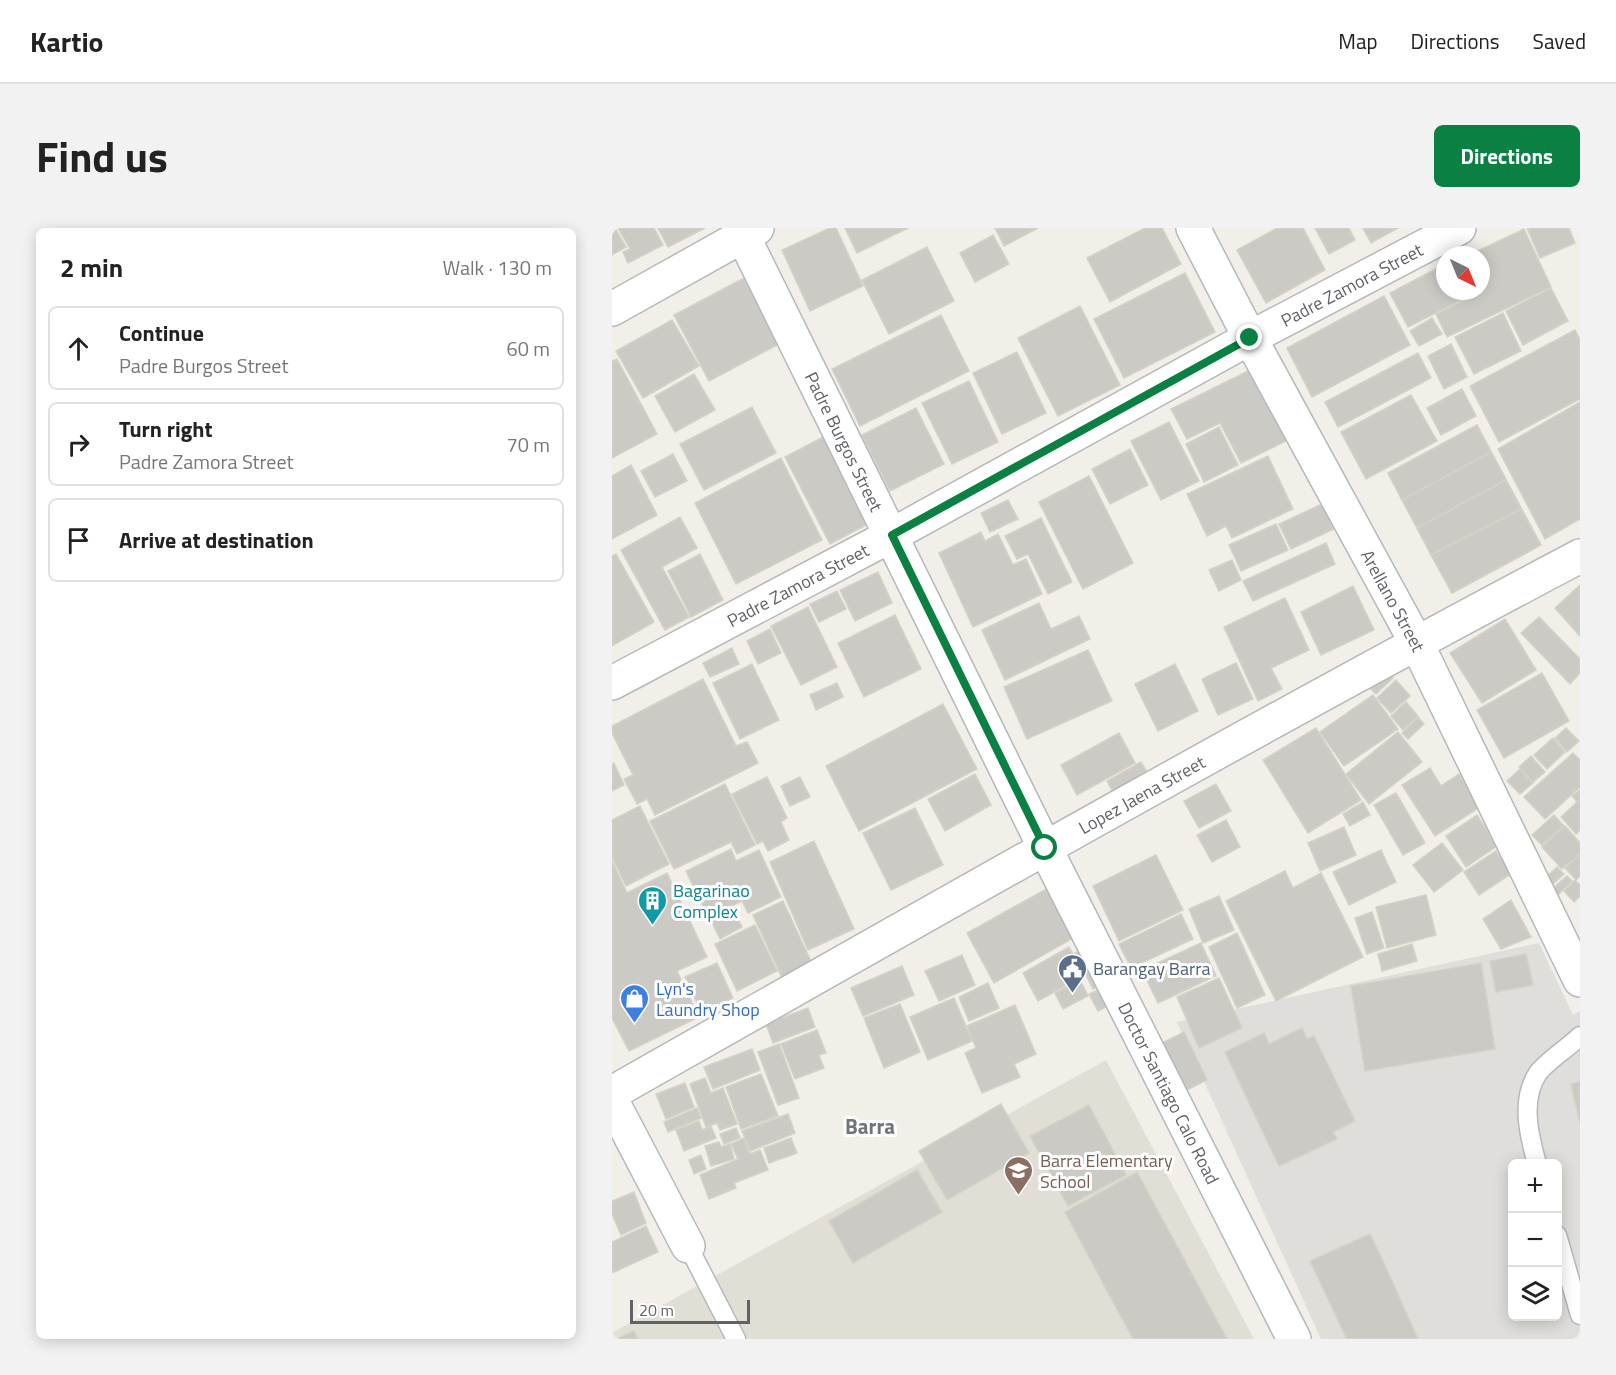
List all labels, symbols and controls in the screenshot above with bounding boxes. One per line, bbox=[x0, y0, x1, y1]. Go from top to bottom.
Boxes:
text: Kartio bbox=[30, 20, 104, 63]
text: Map bbox=[1338, 25, 1378, 57]
text: Directions bbox=[1411, 25, 1500, 57]
text: Saved bbox=[1533, 25, 1586, 57]
text: Find us bbox=[36, 124, 168, 188]
button: Directions bbox=[1434, 125, 1580, 187]
street label: Padre Zamora Street bbox=[1276, 236, 1428, 333]
north arrow bbox=[1436, 246, 1490, 300]
text: 2 min bbox=[60, 248, 123, 287]
text: Walk · 130 m bbox=[443, 252, 552, 283]
text: Continue bbox=[119, 316, 204, 350]
route end bbox=[1236, 324, 1262, 350]
icon: ahead bbox=[62, 332, 95, 365]
text: 60 m bbox=[506, 333, 550, 364]
text: Padre Burgos Street bbox=[119, 350, 288, 381]
street label: Padre Burgos Street bbox=[798, 367, 891, 516]
text: Turn right bbox=[119, 412, 213, 446]
icon: right bbox=[62, 428, 95, 461]
text: 70 m bbox=[506, 429, 550, 460]
text: Padre Zamora Street bbox=[119, 446, 294, 477]
text: Arrive at destination bbox=[119, 523, 314, 557]
icon: arrive bbox=[62, 524, 95, 557]
street label: Padre Zamora Street bbox=[722, 536, 874, 634]
street label: Arellano Street bbox=[1354, 545, 1432, 657]
street label: Lopez Jaena Street bbox=[1073, 748, 1210, 841]
route start bbox=[1031, 834, 1057, 860]
place label: Bagarinao Complex bbox=[673, 877, 750, 925]
building icon: Bagarinao Complex bbox=[636, 884, 668, 926]
public building icon: Barangay Barra bbox=[1056, 952, 1088, 994]
place label: Barangay Barra bbox=[1093, 955, 1210, 982]
place label: Lyn's Laundry Shop bbox=[656, 975, 760, 1023]
shop icon: Lyn's Laundry Shop bbox=[619, 982, 651, 1024]
street label: Doctor Santiago Calo Road bbox=[1112, 997, 1227, 1189]
district label: Barra bbox=[845, 1110, 895, 1142]
place label: Barra Elementary School bbox=[1040, 1147, 1173, 1195]
school or university icon: Barra Elementary School bbox=[1003, 1154, 1035, 1196]
map controls bbox=[1508, 1159, 1562, 1321]
button: + bbox=[1508, 1159, 1562, 1213]
button: − bbox=[1508, 1213, 1562, 1267]
button: layers bbox=[1508, 1267, 1562, 1321]
scale bar bbox=[630, 1297, 750, 1324]
text: 20 m bbox=[639, 1298, 674, 1322]

